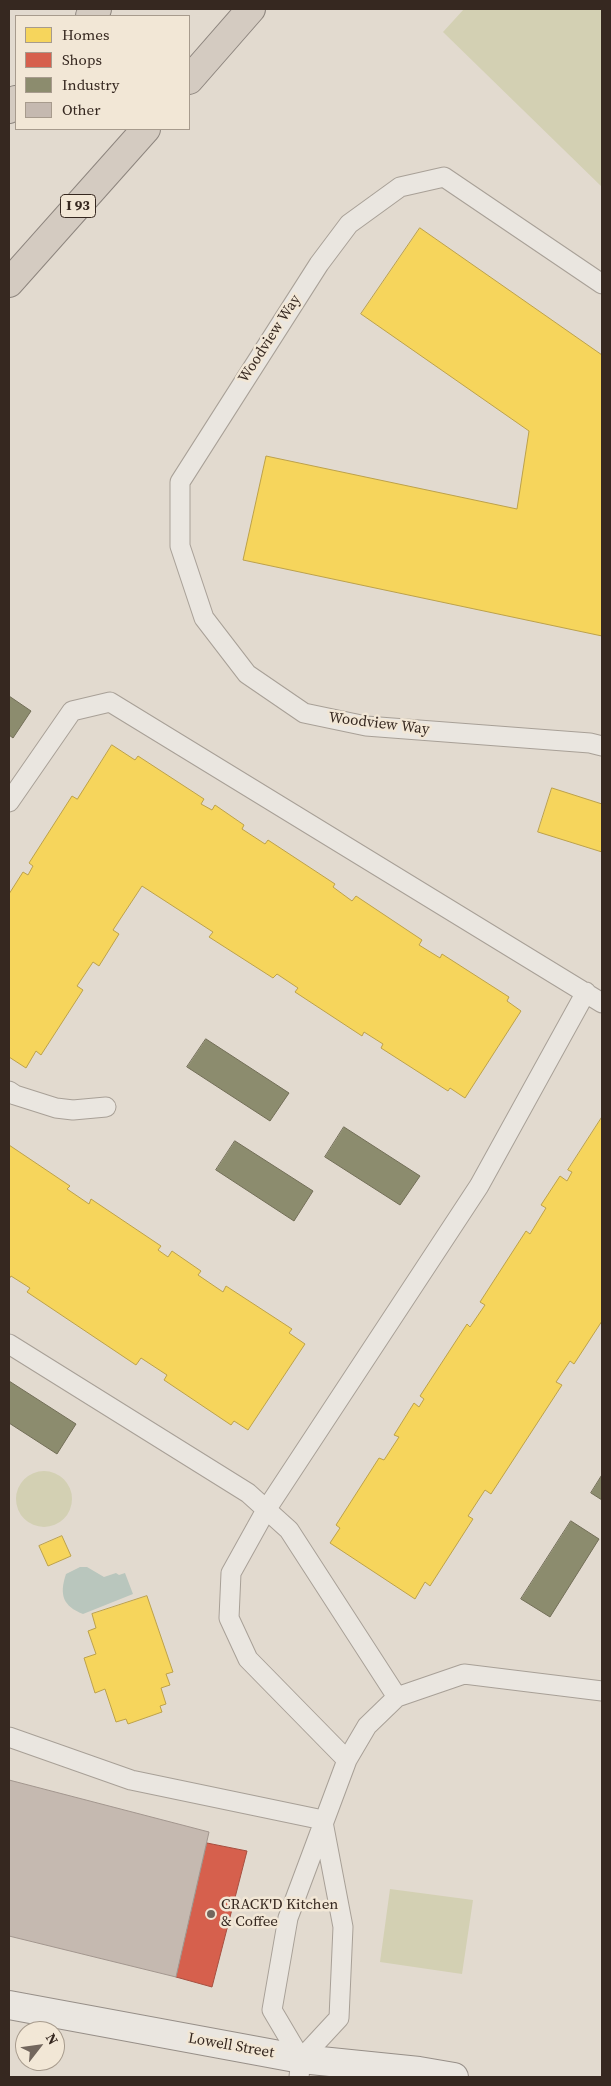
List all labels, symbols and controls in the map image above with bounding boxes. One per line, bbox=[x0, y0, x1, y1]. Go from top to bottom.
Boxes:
legend bbox=[15, 15, 190, 130]
text: Homes bbox=[62, 24, 109, 45]
text: Shops bbox=[62, 49, 102, 70]
text: Industry bbox=[62, 74, 119, 95]
text: Other bbox=[62, 99, 101, 120]
road number: I 93 bbox=[60, 195, 96, 218]
street label: Woodview Way bbox=[235, 292, 305, 386]
street label: Woodview Way bbox=[328, 709, 430, 739]
place label: CRACK'D Kitchen & Coffee bbox=[221, 1896, 338, 1931]
marker: CRACK'D Kitchen & Coffee bbox=[205, 1908, 217, 1920]
north arrow bbox=[15, 2021, 65, 2071]
text: N bbox=[41, 2030, 63, 2048]
street label: Lowell Street bbox=[187, 2030, 275, 2062]

